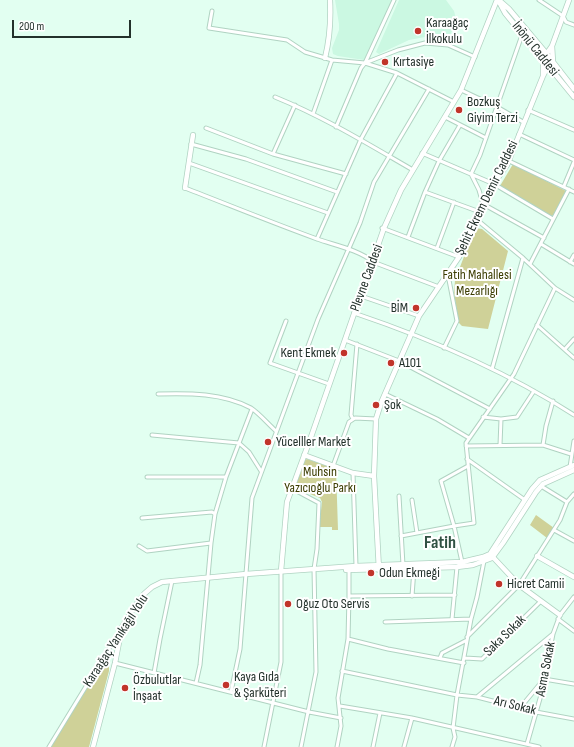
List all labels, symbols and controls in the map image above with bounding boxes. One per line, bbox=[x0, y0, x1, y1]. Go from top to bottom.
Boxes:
scale bar bbox=[14, 12, 133, 38]
place label: Karaağaç İlkokulu bbox=[426, 15, 469, 48]
street label: İnönü Caddesi bbox=[508, 18, 562, 80]
text: 200 m bbox=[19, 19, 44, 34]
marker: Karaağaç İlkokulu bbox=[413, 26, 423, 36]
place label: Kırtasiye bbox=[393, 54, 434, 70]
marker: Kırtasiye bbox=[380, 57, 390, 67]
place label: Bozkuş Giyim Terzi bbox=[467, 94, 518, 126]
marker: Bozkuş Giyim Terzi bbox=[454, 105, 464, 115]
street label: Şehit Ekrem Demir Caddesi bbox=[452, 138, 522, 258]
street label: Plevne Caddesi bbox=[347, 242, 387, 314]
park label: Fatih Mahallesi Mezarlığı bbox=[442, 267, 512, 300]
place label: BİM bbox=[391, 300, 408, 316]
marker: BİM bbox=[411, 303, 421, 313]
place label: Kent Ekmek bbox=[281, 345, 336, 361]
marker: Kent Ekmek bbox=[339, 348, 349, 358]
place label: A101 bbox=[399, 355, 421, 371]
marker: A101 bbox=[386, 358, 396, 368]
place label: Şok bbox=[384, 397, 401, 413]
marker: Şok bbox=[371, 400, 381, 410]
place label: Yücelller Market bbox=[276, 434, 351, 450]
marker: Yücelller Market bbox=[263, 437, 273, 447]
park label: Muhsin Yazıcıoğlu Parkı bbox=[284, 464, 356, 496]
district label: Fatih bbox=[424, 532, 456, 554]
place label: Odun Ekmeği bbox=[379, 565, 440, 581]
marker: Odun Ekmeği bbox=[366, 568, 376, 578]
place label: Hicret Camii bbox=[507, 576, 564, 592]
marker: Hicret Camii bbox=[494, 579, 504, 589]
street label: Karaağaç Yanıkağıl Yolu bbox=[80, 591, 152, 691]
place label: Oğuz Oto Servis bbox=[296, 596, 369, 612]
marker: Oğuz Oto Servis bbox=[283, 599, 293, 609]
street label: Saka Sokak bbox=[480, 612, 530, 660]
street label: Asma Sokak bbox=[532, 640, 560, 698]
place label: Kaya Gıda & Şarküteri bbox=[234, 669, 286, 702]
place label: Özbulutlar İnşaat bbox=[133, 672, 181, 704]
marker: Kaya Gıda & Şarküteri bbox=[221, 680, 231, 690]
marker: Özbulutlar İnşaat bbox=[120, 683, 130, 693]
street label: Arı Sokak bbox=[492, 693, 538, 719]

